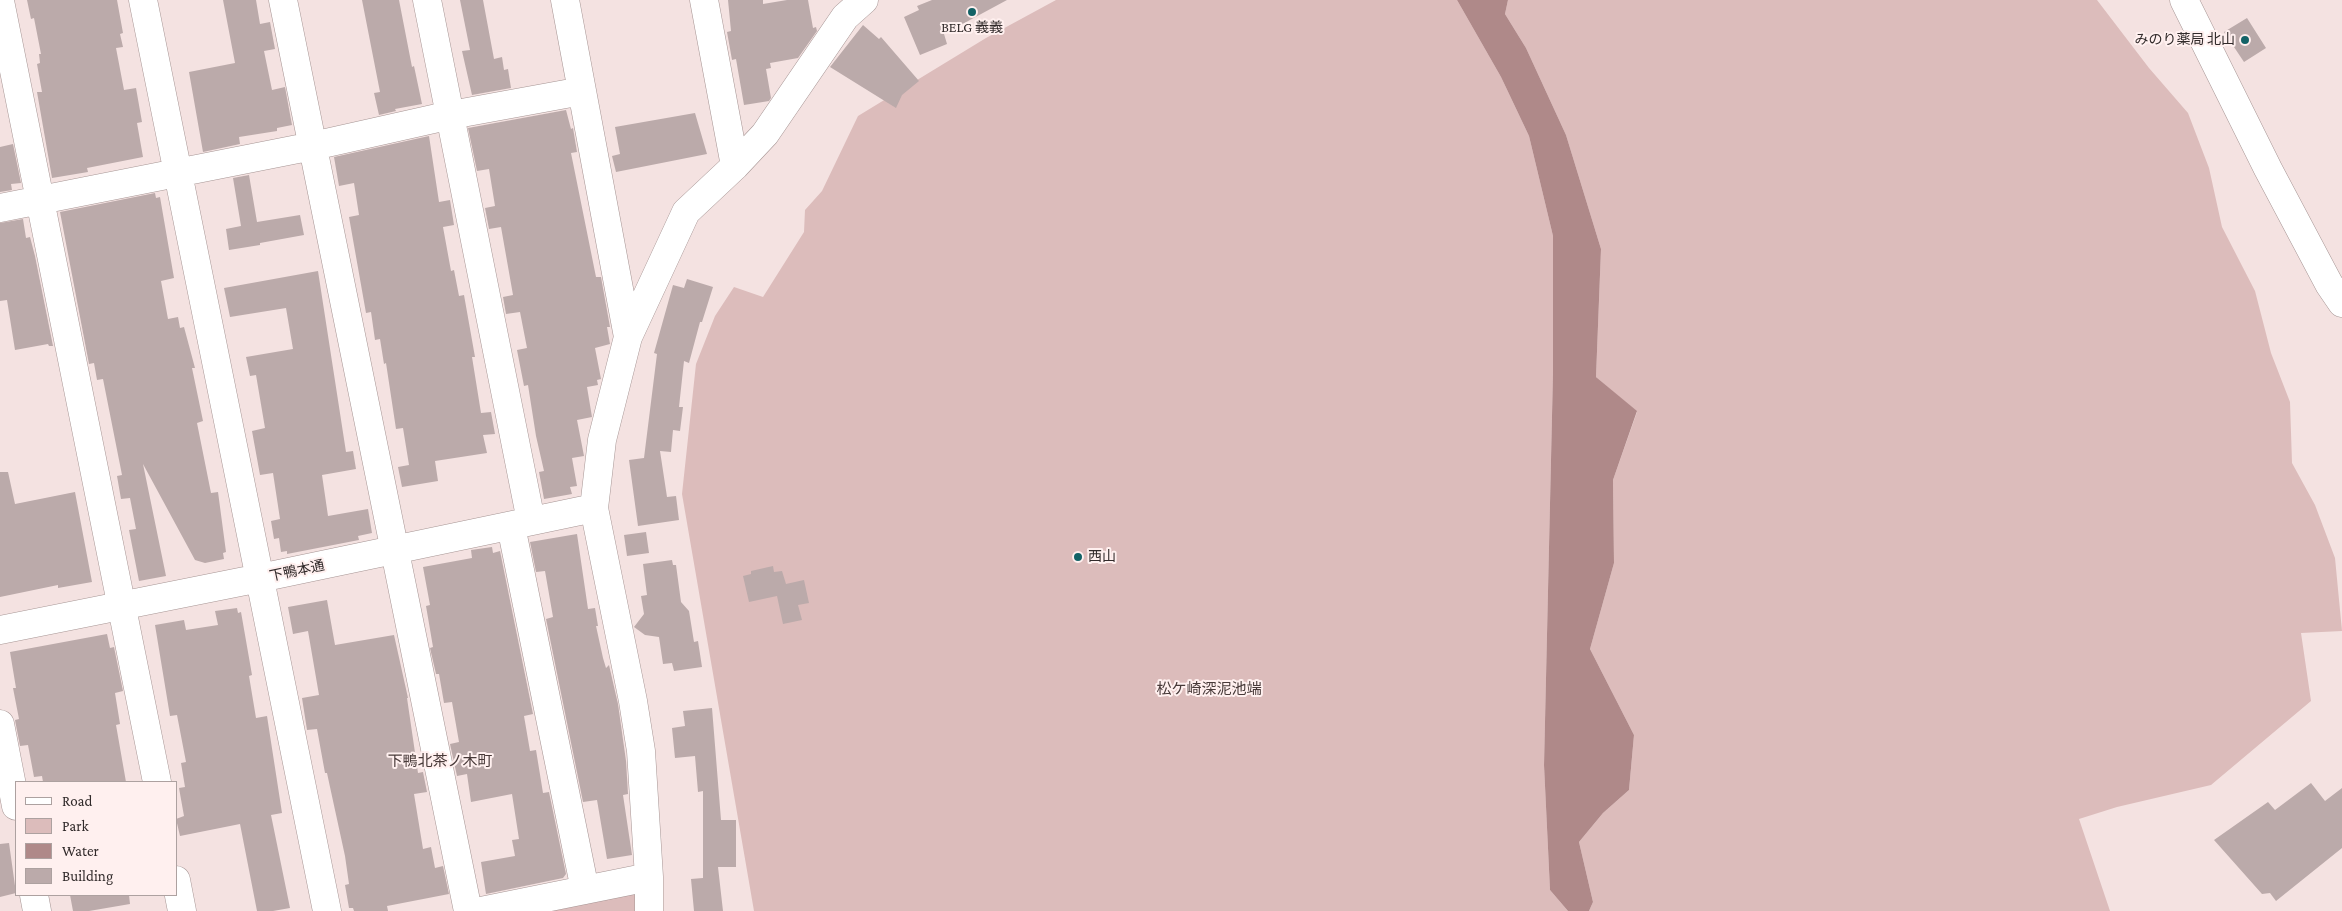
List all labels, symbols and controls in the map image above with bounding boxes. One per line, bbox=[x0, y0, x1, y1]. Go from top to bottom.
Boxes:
marker: BELG 義義 bbox=[966, 6, 978, 18]
place label: BELG 義義 bbox=[941, 20, 1003, 36]
place label: みのり薬局 北山 bbox=[2134, 32, 2235, 48]
marker: みのり薬局 北山 bbox=[2239, 34, 2251, 46]
place label: 西山 bbox=[1088, 549, 1116, 565]
marker: 西山 bbox=[1072, 551, 1084, 563]
street label: 下鴨本通 bbox=[268, 557, 326, 585]
district label: 松ケ崎深泥池端 bbox=[1157, 680, 1261, 698]
district label: 下鴨北茶ノ木町 bbox=[388, 752, 492, 770]
legend bbox=[15, 781, 178, 896]
text: Road bbox=[62, 793, 92, 809]
text: Park bbox=[62, 818, 89, 834]
text: Water bbox=[62, 843, 99, 859]
text: Building bbox=[62, 868, 113, 884]

